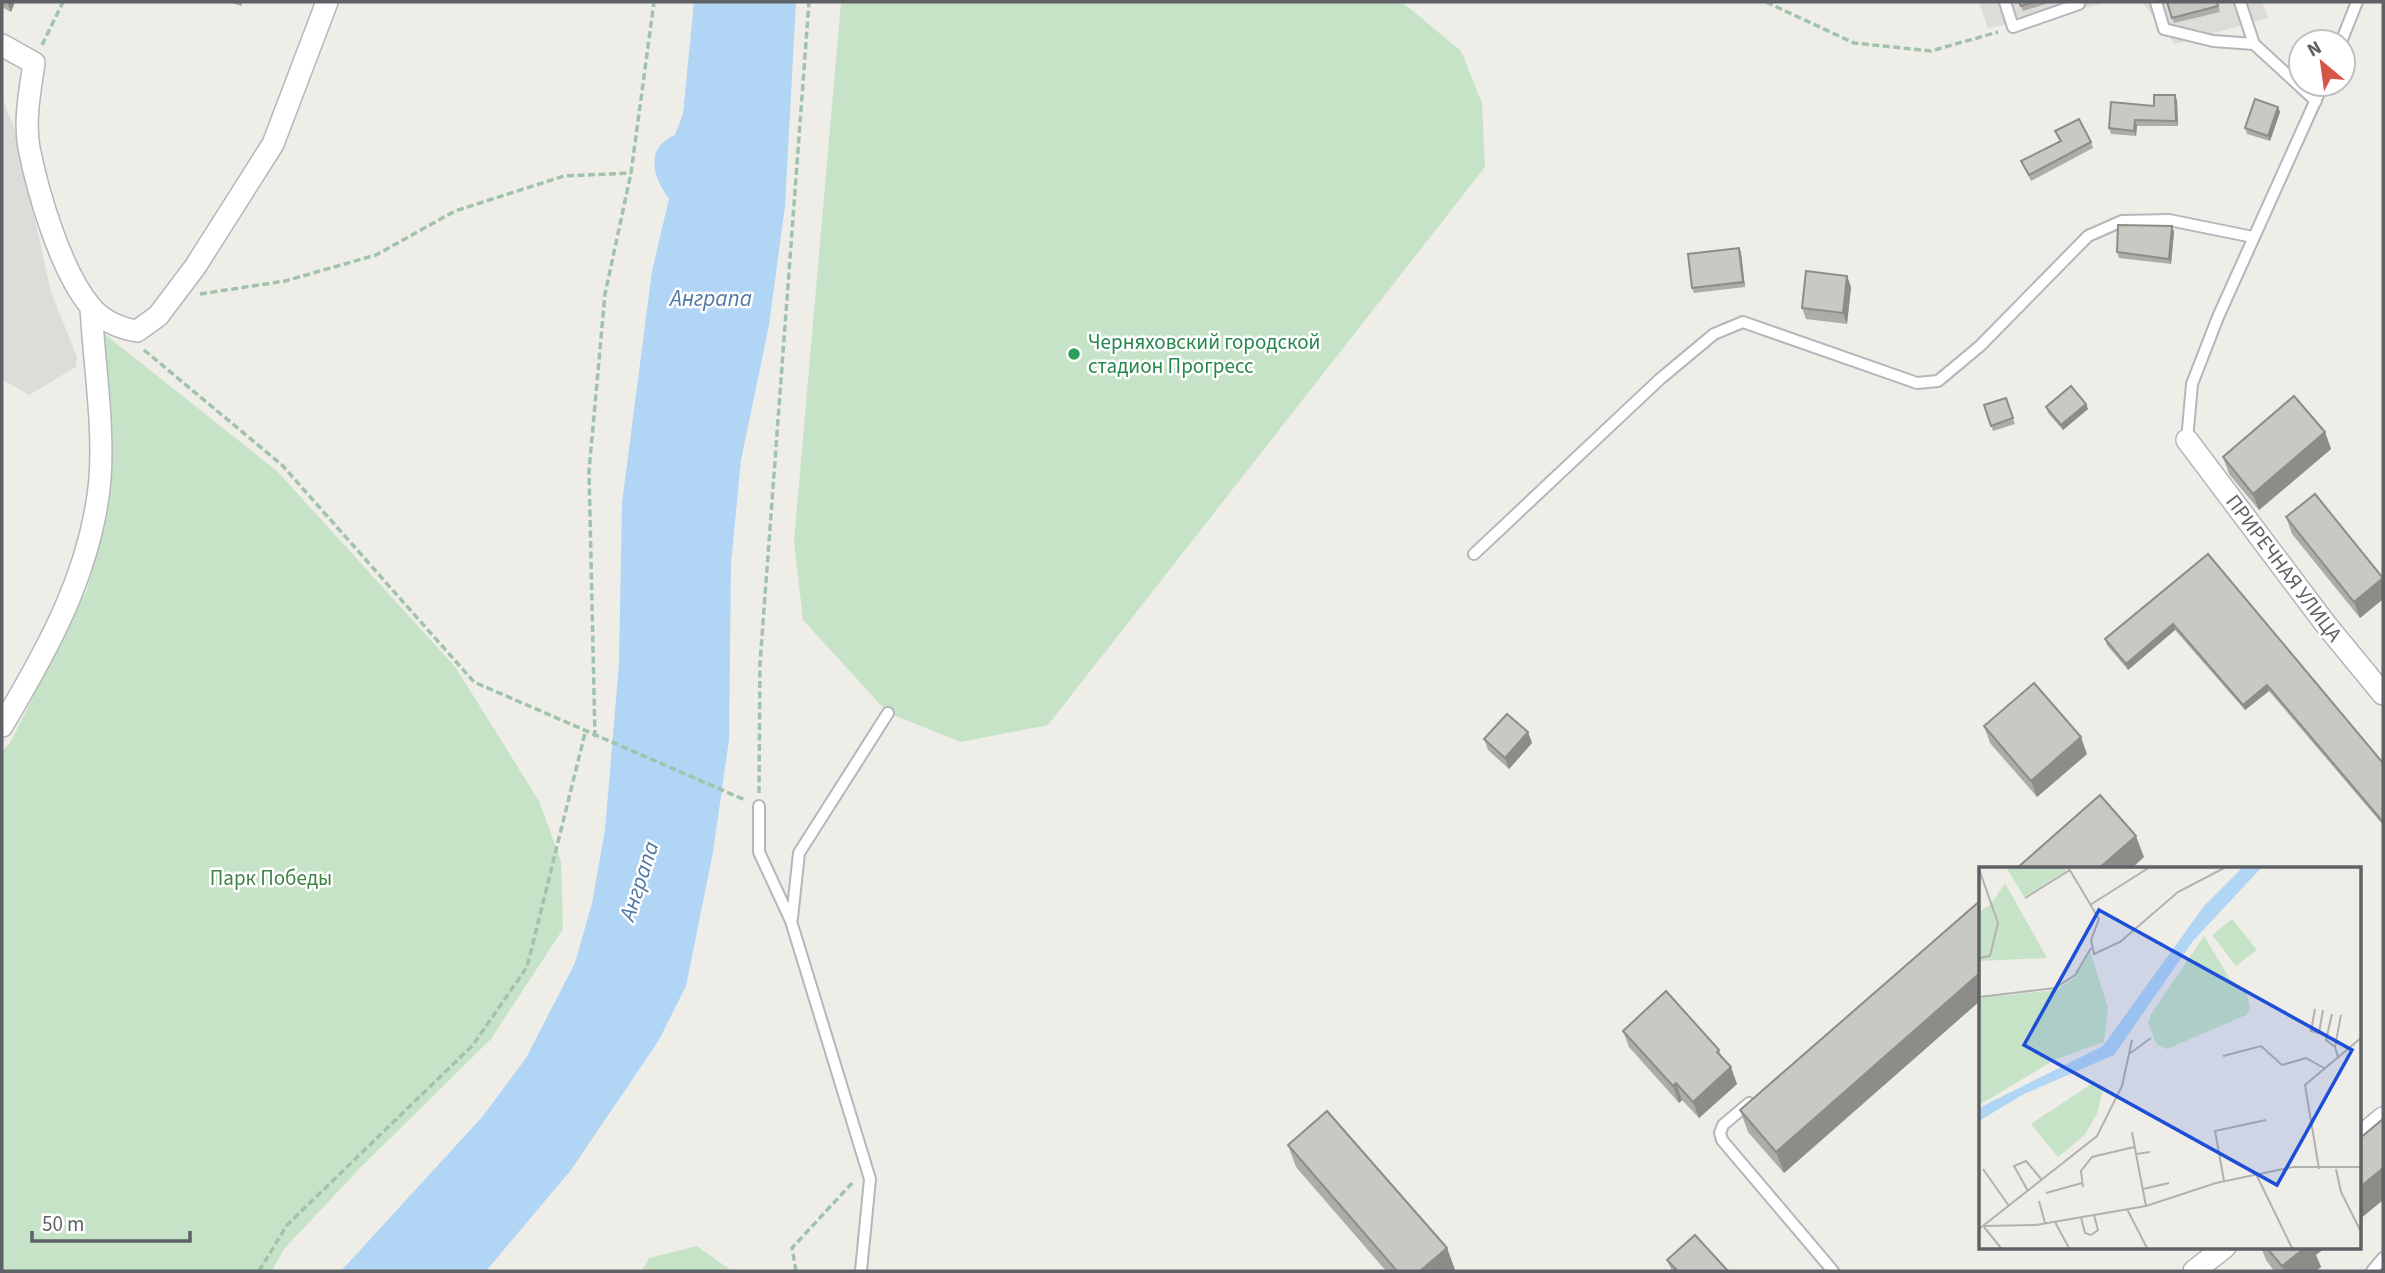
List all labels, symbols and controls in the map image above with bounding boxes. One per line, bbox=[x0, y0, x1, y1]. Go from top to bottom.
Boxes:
north arrow bbox=[2287, 28, 2357, 98]
text: N bbox=[2302, 35, 2327, 64]
water label: Анграпа bbox=[668, 282, 752, 315]
place label: Черняховский городской стадион Прогресс bbox=[1088, 327, 1320, 381]
marker: Черняховский городской стадион Прогресс bbox=[1066, 346, 1082, 362]
street label: ПРИРЕЧНАЯ УЛИЦА bbox=[2219, 488, 2350, 648]
water label: Анграпа bbox=[610, 837, 667, 927]
park label: Парк Победы bbox=[210, 863, 332, 893]
inset map bbox=[1979, 867, 2360, 1248]
scale bar bbox=[32, 1200, 189, 1244]
text: 50 m bbox=[42, 1209, 84, 1239]

